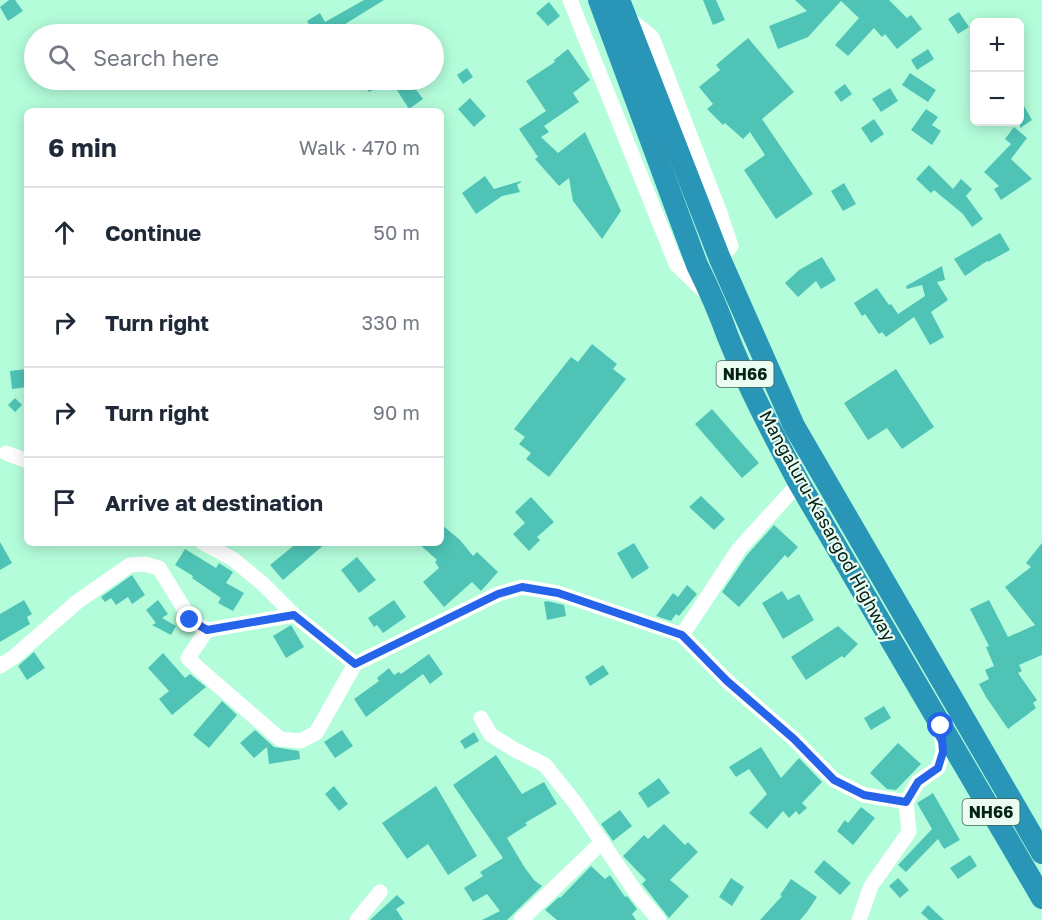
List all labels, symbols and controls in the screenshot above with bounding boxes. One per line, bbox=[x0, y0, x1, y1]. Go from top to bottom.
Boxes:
map controls bbox=[970, 18, 1024, 126]
button: + bbox=[970, 18, 1024, 72]
search box bbox=[24, 24, 444, 90]
icon: search bbox=[45, 41, 78, 74]
text: Search here bbox=[93, 44, 219, 71]
button: − bbox=[970, 72, 1024, 126]
text: 6 min bbox=[48, 132, 117, 163]
text: Walk · 470 m bbox=[299, 135, 420, 159]
icon: ahead bbox=[48, 216, 81, 249]
text: Continue bbox=[105, 219, 201, 246]
text: 50 m bbox=[373, 220, 420, 244]
icon: right bbox=[48, 306, 81, 339]
text: Turn right bbox=[105, 309, 209, 336]
text: 330 m bbox=[362, 310, 420, 334]
road number: NH66 bbox=[716, 361, 774, 387]
icon: right bbox=[48, 396, 81, 429]
text: Turn right bbox=[105, 399, 209, 426]
text: 90 m bbox=[373, 400, 420, 424]
street label: Mangaluru-Kasargod Highway bbox=[755, 406, 901, 645]
icon: arrive bbox=[48, 486, 81, 519]
text: Arrive at destination bbox=[105, 489, 323, 516]
route end bbox=[176, 606, 202, 632]
route start bbox=[927, 712, 953, 738]
road number: NH66 bbox=[962, 799, 1020, 825]

